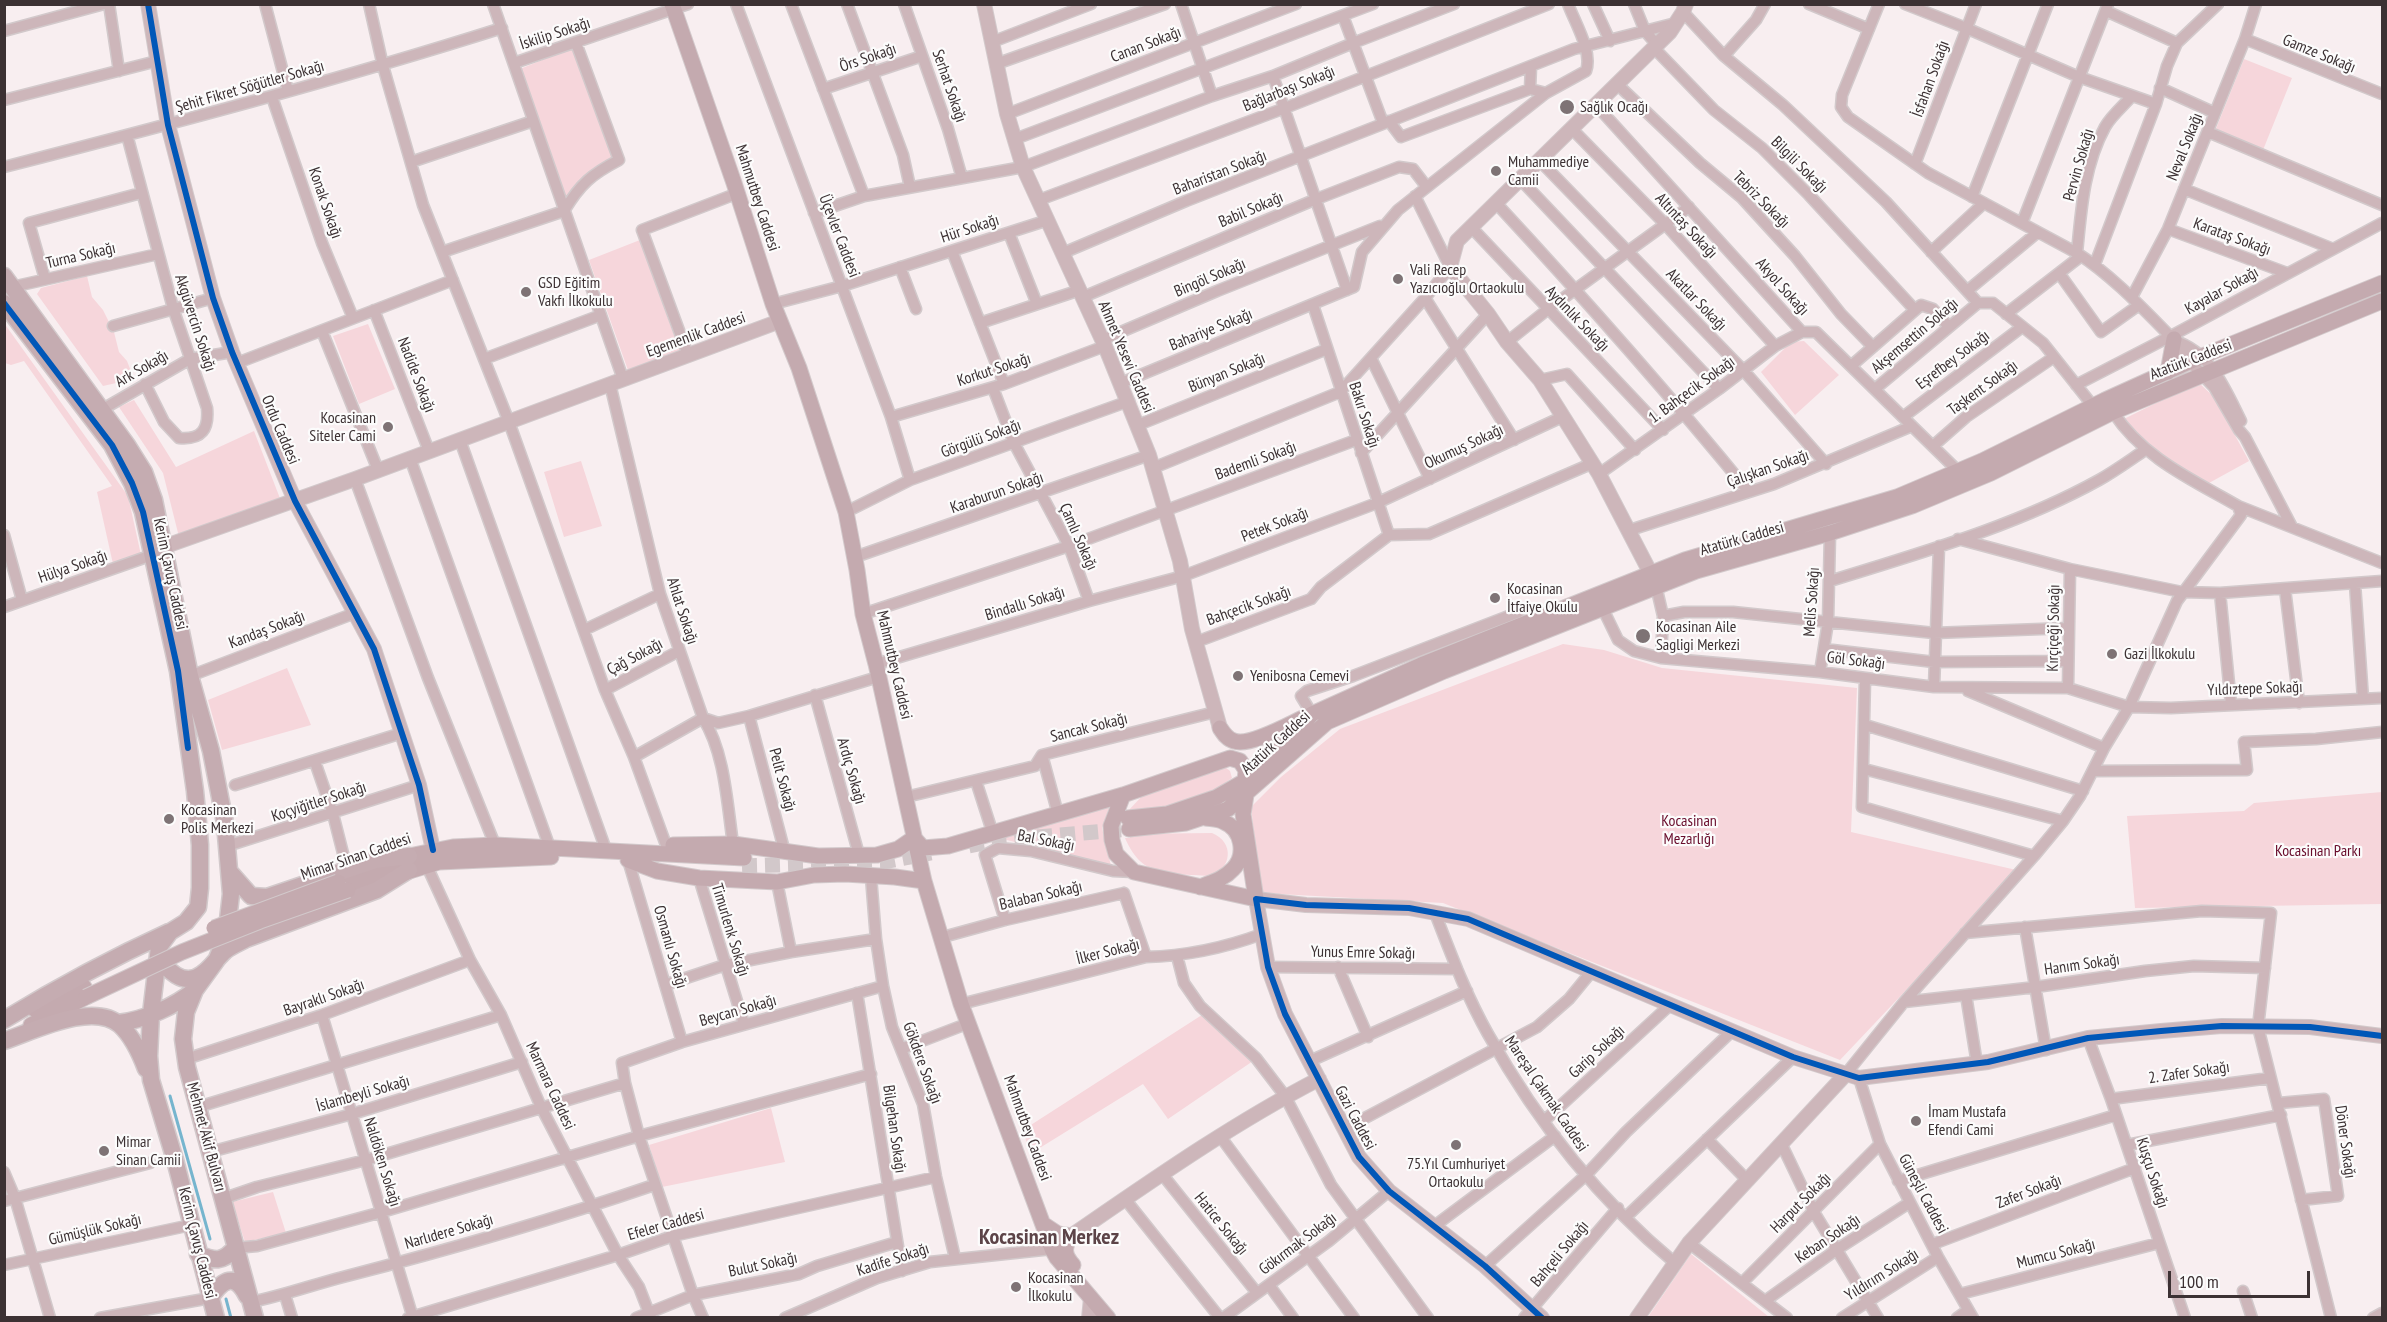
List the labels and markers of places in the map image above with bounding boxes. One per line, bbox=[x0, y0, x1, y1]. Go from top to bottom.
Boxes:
place label: Sağlık Ocağı bbox=[1580, 97, 1648, 117]
marker: Sağlık Ocağı bbox=[1558, 98, 1576, 116]
place label: Muhammediye Camii bbox=[1508, 152, 1589, 190]
marker: Muhammediye Camii bbox=[1489, 164, 1503, 178]
place label: Vali Recep Yazıcıoğlu Ortaokulu bbox=[1410, 260, 1524, 298]
marker: Vali Recep Yazıcıoğlu Ortaokulu bbox=[1391, 272, 1405, 286]
place label: GSD Eğitim Vakfı İlkokulu bbox=[538, 273, 613, 311]
marker: GSD Eğitim Vakfı İlkokulu bbox=[519, 285, 533, 299]
place label: Kocasinan Siteler Cami bbox=[309, 408, 376, 446]
marker: Kocasinan Siteler Cami bbox=[381, 420, 395, 434]
place label: Kocasinan İtfaiye Okulu bbox=[1507, 579, 1578, 617]
marker: Kocasinan İtfaiye Okulu bbox=[1488, 591, 1502, 605]
place label: Kocasinan Aile Sagligi Merkezi bbox=[1656, 617, 1740, 655]
marker: Kocasinan Aile Sagligi Merkezi bbox=[1634, 627, 1652, 645]
place label: Gazi İlkokulu bbox=[2124, 644, 2195, 664]
marker: Gazi İlkokulu bbox=[2105, 647, 2119, 661]
place label: Yenibosna Cemevi bbox=[1250, 666, 1349, 686]
marker: Yenibosna Cemevi bbox=[1231, 669, 1245, 683]
place label: Kocasinan Polis Merkezi bbox=[181, 800, 254, 838]
marker: Kocasinan Polis Merkezi bbox=[162, 812, 176, 826]
place label: İmam Mustafa Efendi Cami bbox=[1928, 1102, 2006, 1140]
marker: İmam Mustafa Efendi Cami bbox=[1909, 1114, 1923, 1128]
place label: Mimar Sinan Camii bbox=[116, 1132, 181, 1170]
marker: 75.Yıl Cumhuriyet Ortaokulu bbox=[1449, 1138, 1463, 1152]
marker: Mimar Sinan Camii bbox=[97, 1144, 111, 1158]
place label: 75.Yıl Cumhuriyet Ortaokulu bbox=[1407, 1154, 1505, 1192]
place label: Kocasinan İlkokulu bbox=[1028, 1268, 1084, 1306]
marker: Kocasinan İlkokulu bbox=[1009, 1280, 1023, 1294]

